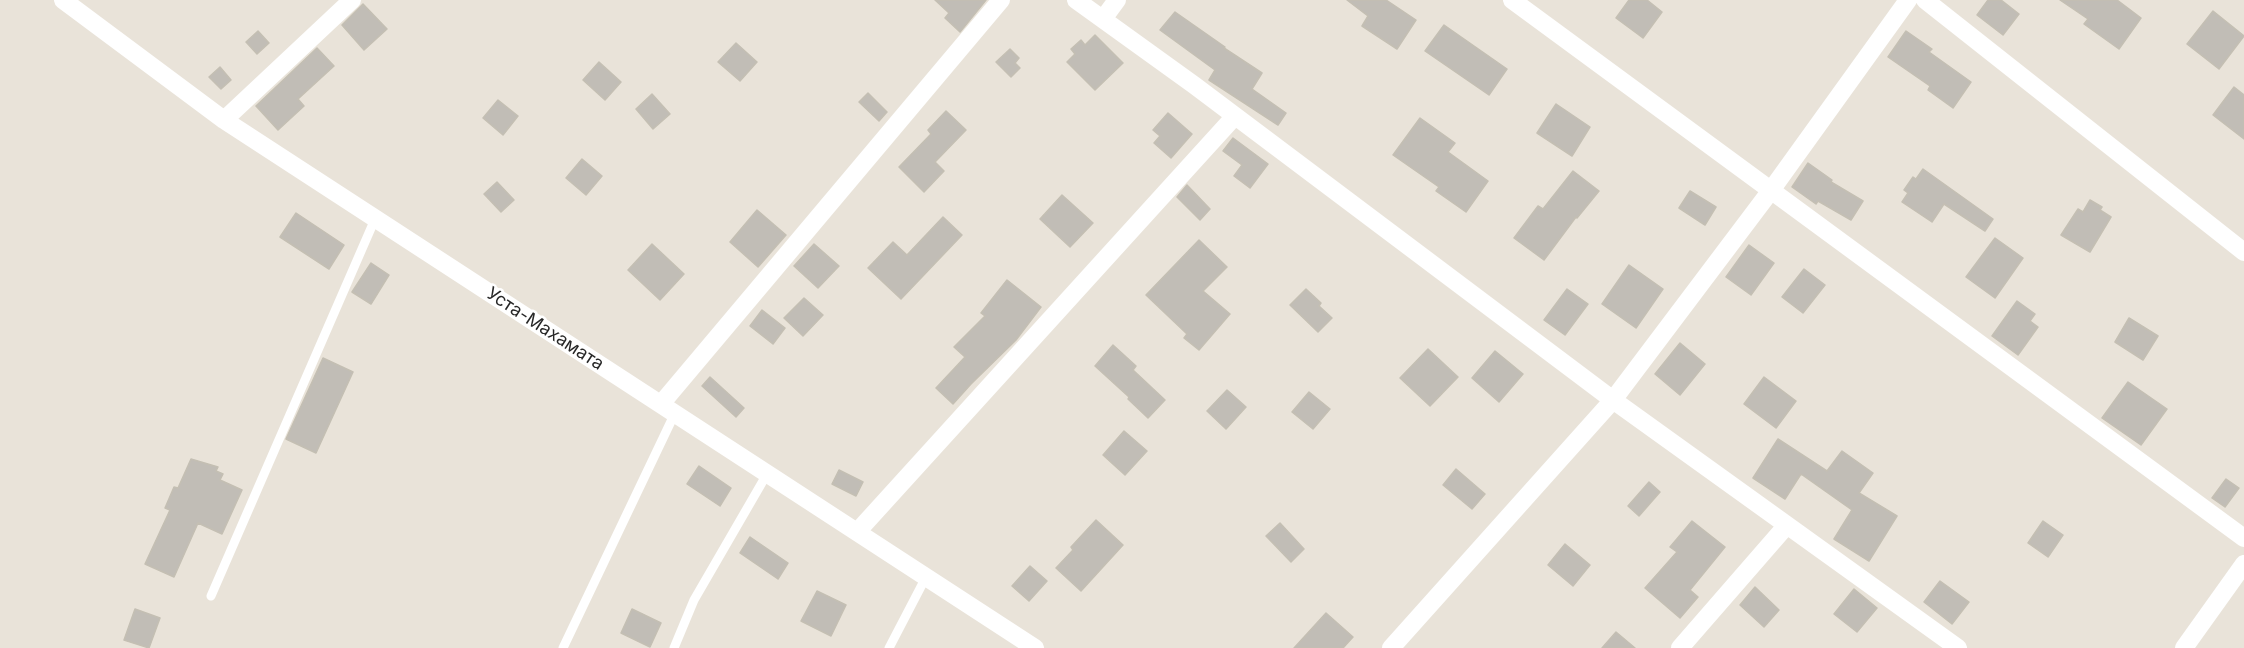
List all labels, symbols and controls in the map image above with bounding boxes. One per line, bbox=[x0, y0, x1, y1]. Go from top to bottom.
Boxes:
street label: Уста-Махамата bbox=[482, 283, 608, 375]

